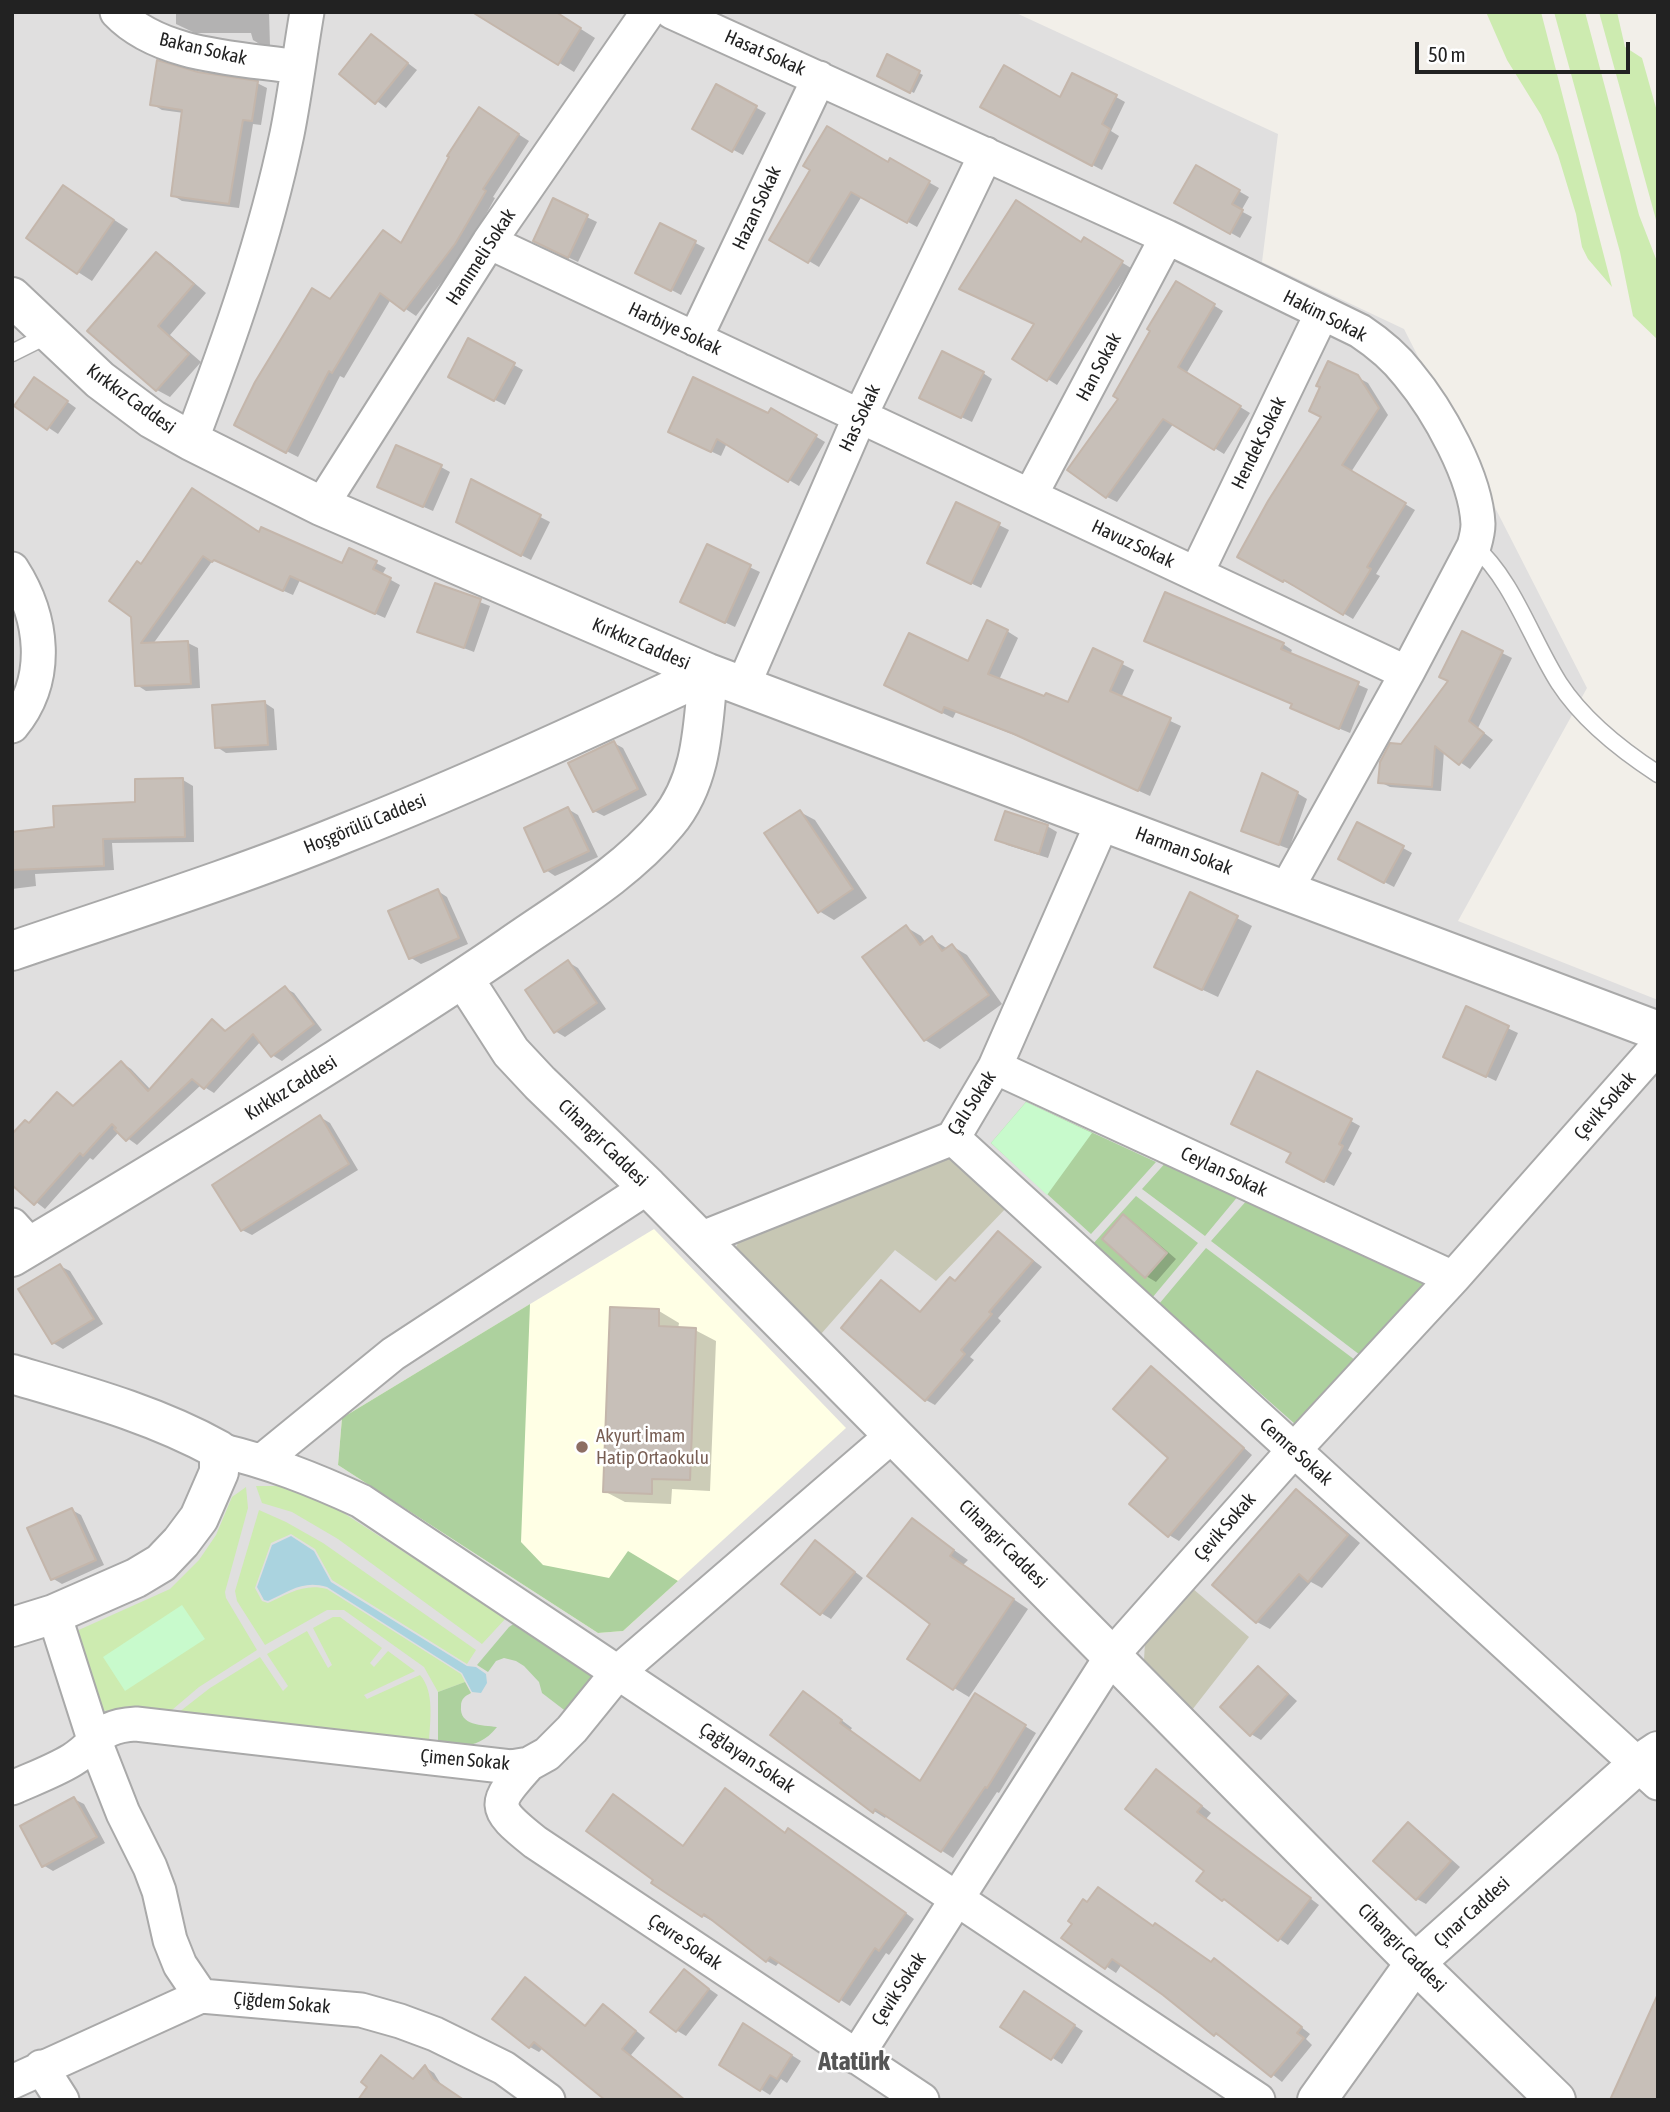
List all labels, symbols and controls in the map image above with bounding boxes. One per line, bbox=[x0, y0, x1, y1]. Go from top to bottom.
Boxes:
street label: Hasat Sokak bbox=[721, 25, 809, 81]
street label: Bakan Sokak bbox=[157, 28, 249, 70]
scale bar bbox=[1418, 28, 1633, 72]
text: 50 m bbox=[1428, 42, 1466, 66]
street label: Hazan Sokak bbox=[728, 162, 786, 254]
street label: Hanımeli Sokak bbox=[441, 205, 521, 309]
street label: Hakim Sokak bbox=[1279, 285, 1371, 347]
street label: Harbiye Sokak bbox=[625, 297, 725, 361]
street label: Han Sokak bbox=[1072, 329, 1126, 405]
street label: Kırkkız Caddesi bbox=[82, 359, 180, 439]
street label: Has Sokak bbox=[835, 381, 885, 455]
street label: Hendek Sokak bbox=[1227, 393, 1291, 493]
street label: Havuz Sokak bbox=[1088, 515, 1178, 573]
street label: Kırkkız Caddesi bbox=[589, 613, 693, 675]
street label: Hoşgörülü Caddesi bbox=[300, 789, 430, 859]
street label: Harman Sokak bbox=[1132, 822, 1236, 880]
street label: Kırkkız Caddesi bbox=[241, 1051, 341, 1125]
street label: Çalı Sokak bbox=[943, 1067, 1001, 1139]
street label: Çevik Sokak bbox=[1569, 1067, 1641, 1145]
street label: Cihangir Caddesi bbox=[553, 1094, 653, 1192]
street label: Ceylan Sokak bbox=[1177, 1142, 1271, 1202]
street label: Cemre Sokak bbox=[1255, 1413, 1337, 1491]
place label: Akyurt İmam Hatip Ortaokulu bbox=[596, 1425, 709, 1469]
marker: Akyurt İmam Hatip Ortaokulu bbox=[574, 1439, 590, 1455]
street label: Çevik Sokak bbox=[1189, 1488, 1261, 1566]
street label: Cihangir Caddesi bbox=[954, 1495, 1052, 1593]
street label: Çağlayan Sokak bbox=[695, 1718, 799, 1798]
street label: Çimen Sokak bbox=[419, 1745, 511, 1775]
street label: Çınar Caddesi bbox=[1429, 1872, 1515, 1952]
street label: Cihangir Caddesi bbox=[1353, 1899, 1451, 1997]
street label: Çevre Sokak bbox=[644, 1909, 726, 1975]
street label: Çevik Sokak bbox=[867, 1948, 931, 2030]
street label: Çiğdem Sokak bbox=[233, 1987, 331, 2019]
district label: Atatürk bbox=[818, 2046, 890, 2078]

